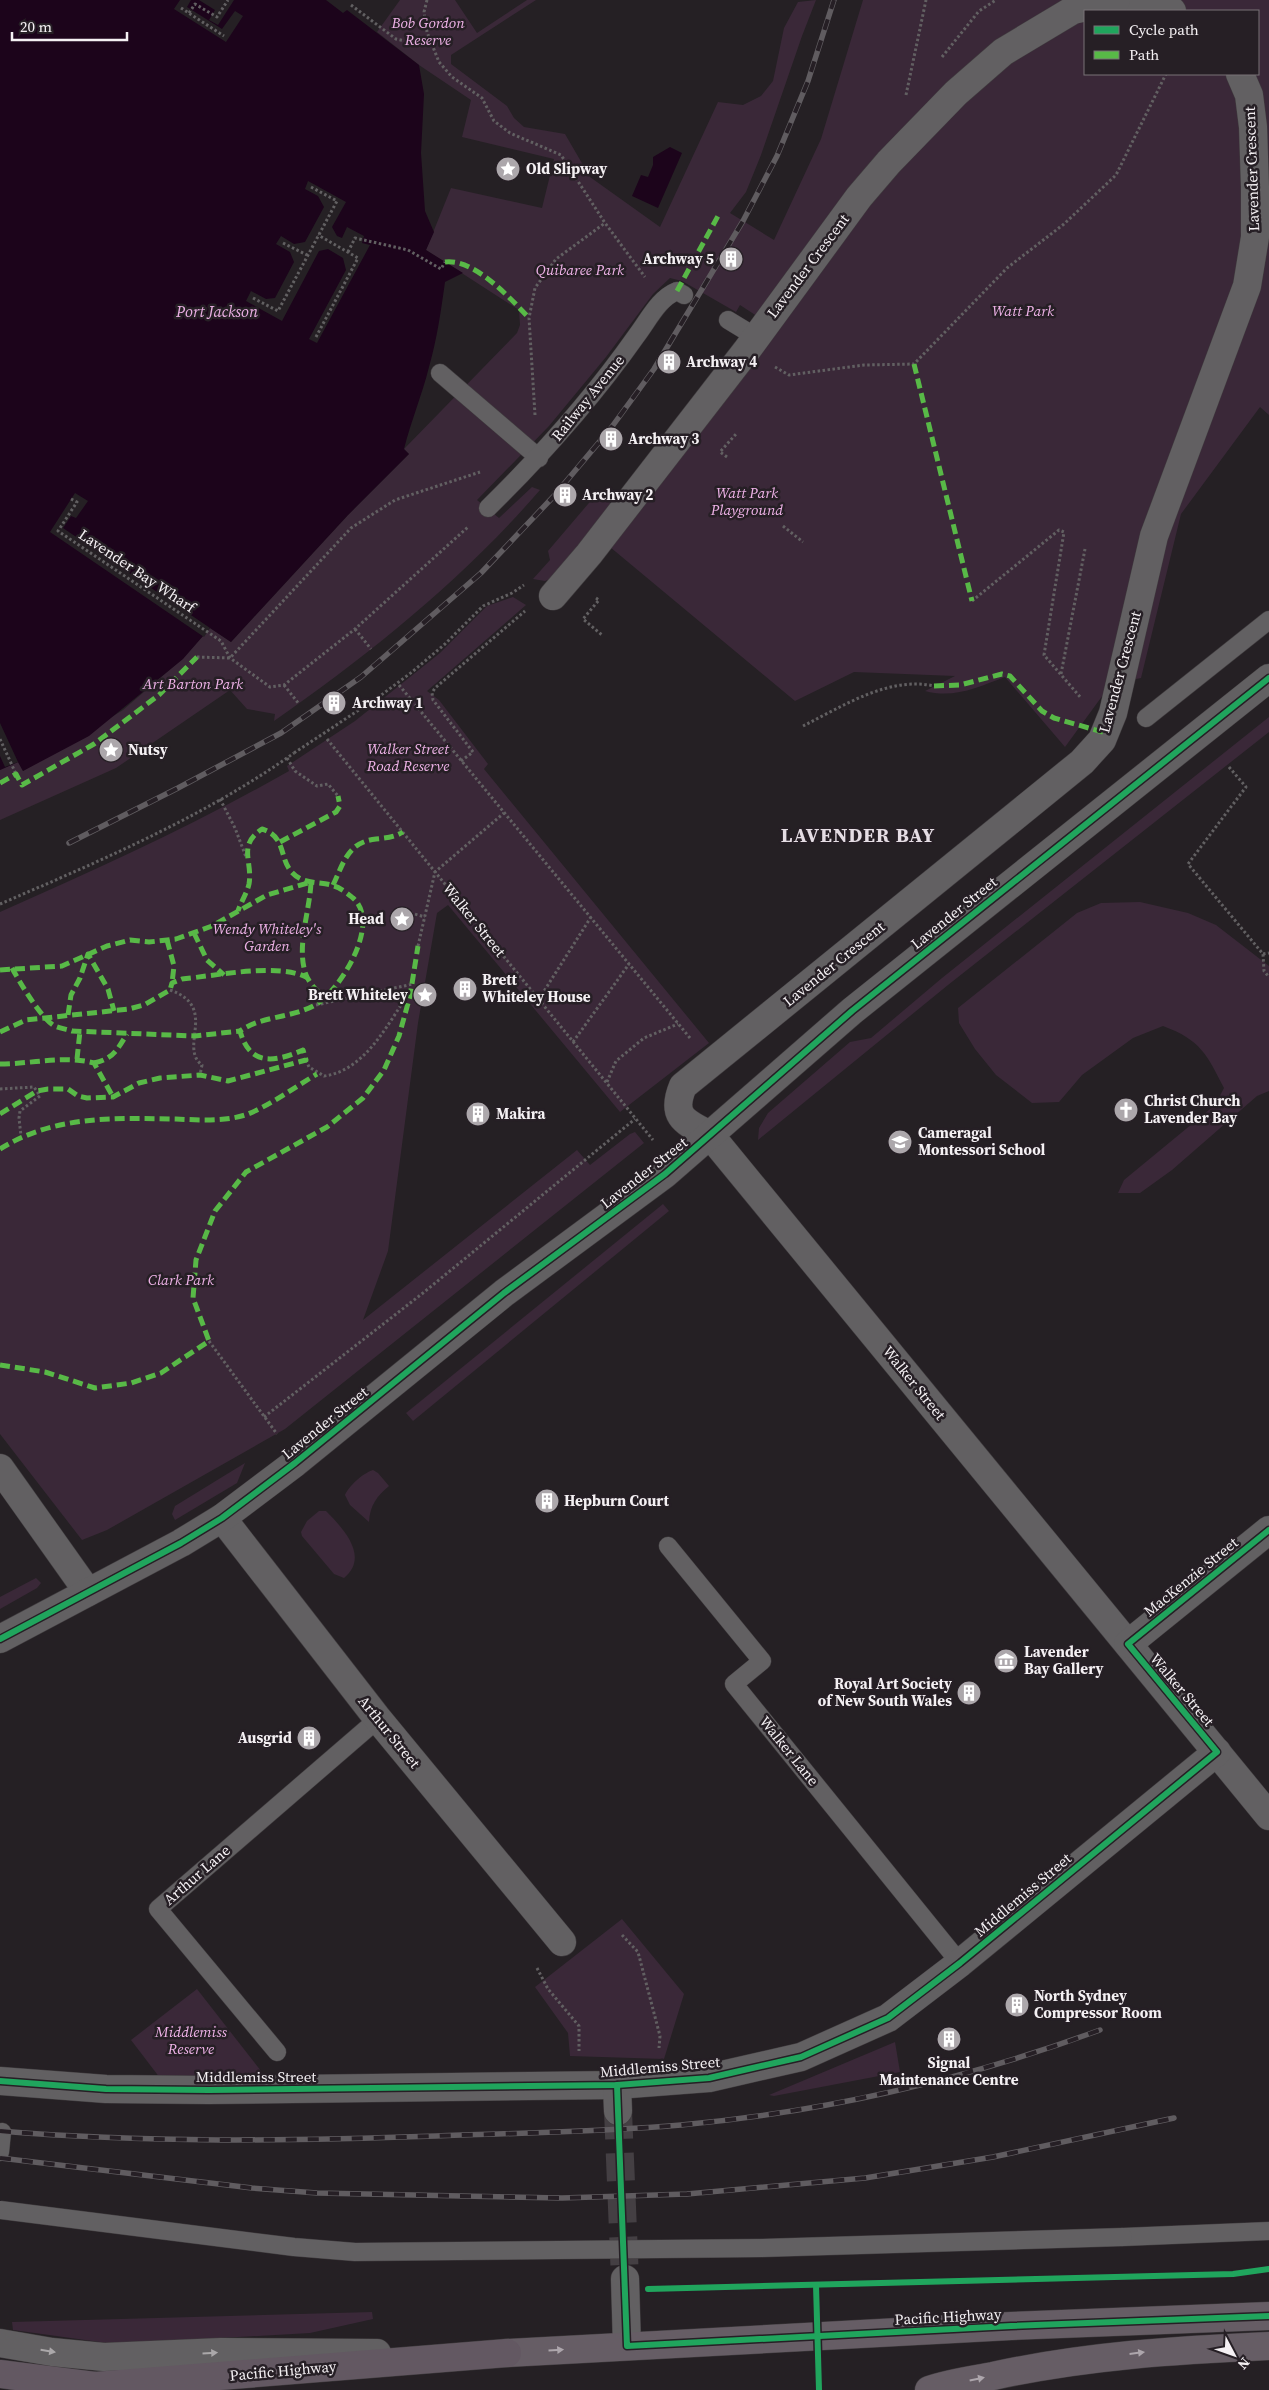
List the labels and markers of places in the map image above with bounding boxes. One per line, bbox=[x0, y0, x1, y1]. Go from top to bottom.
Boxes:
place icon: Old Slipway bbox=[495, 156, 521, 182]
place label: Old Slipway bbox=[526, 158, 607, 179]
building icon: Archway 5 bbox=[718, 246, 744, 272]
place label: Archway 5 bbox=[643, 248, 714, 269]
building icon: Archway 4 bbox=[656, 349, 682, 375]
place label: Archway 4 bbox=[686, 351, 757, 372]
building icon: Archway 3 bbox=[598, 426, 624, 452]
place label: Archway 3 bbox=[628, 428, 699, 449]
building icon: Archway 2 bbox=[552, 482, 578, 508]
place label: Archway 2 bbox=[582, 484, 653, 505]
building icon: Archway 1 bbox=[321, 690, 347, 716]
place label: Archway 1 bbox=[352, 692, 423, 713]
place icon: Nutsy bbox=[98, 737, 124, 763]
place label: Nutsy bbox=[128, 739, 168, 760]
place icon: Head bbox=[389, 906, 415, 932]
place label: Head bbox=[348, 908, 384, 929]
place label: Brett Whiteley House bbox=[482, 969, 591, 1007]
building icon: Brett Whiteley House bbox=[452, 976, 478, 1002]
place icon: Brett Whiteley bbox=[412, 982, 438, 1008]
place label: Brett Whiteley bbox=[308, 984, 408, 1005]
place label: Christ Church Lavender Bay bbox=[1144, 1090, 1241, 1128]
church icon: Christ Church Lavender Bay bbox=[1113, 1097, 1139, 1123]
building icon: Makira bbox=[465, 1101, 491, 1127]
place label: Makira bbox=[496, 1103, 546, 1124]
place label: Cameragal Montessori School bbox=[918, 1122, 1046, 1160]
school or university icon: Cameragal Montessori School bbox=[887, 1129, 913, 1155]
building icon: Hepburn Court bbox=[534, 1488, 560, 1514]
place label: Hepburn Court bbox=[564, 1490, 669, 1511]
place label: Lavender Bay Gallery bbox=[1024, 1641, 1103, 1679]
museum icon: Lavender Bay Gallery bbox=[993, 1648, 1019, 1674]
place label: Royal Art Society of New South Wales bbox=[818, 1673, 952, 1711]
building icon: Royal Art Society of New South Wales bbox=[956, 1680, 982, 1706]
building icon: Ausgrid bbox=[296, 1725, 322, 1751]
place label: Ausgrid bbox=[238, 1727, 292, 1748]
place label: North Sydney Compressor Room bbox=[1034, 1985, 1162, 2023]
building icon: North Sydney Compressor Room bbox=[1004, 1992, 1030, 2018]
building icon: Signal Maintenance Centre bbox=[936, 2026, 962, 2052]
place label: Signal Maintenance Centre bbox=[879, 2052, 1019, 2090]

